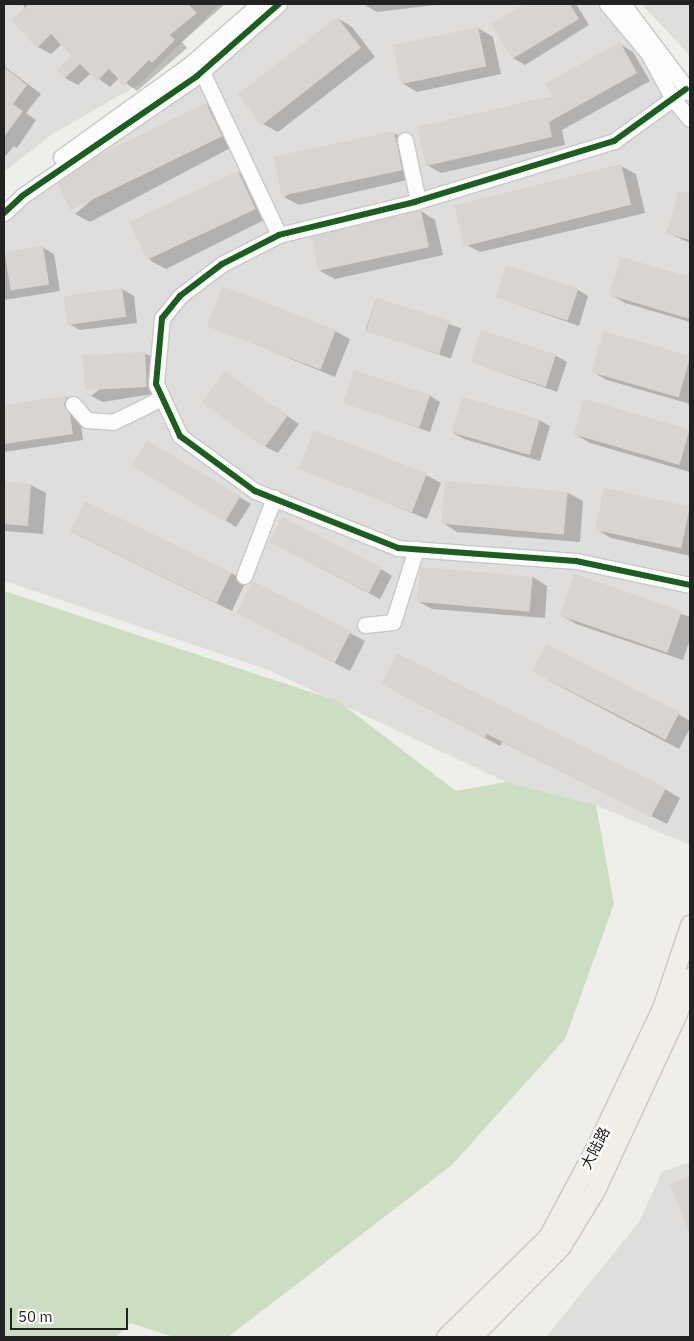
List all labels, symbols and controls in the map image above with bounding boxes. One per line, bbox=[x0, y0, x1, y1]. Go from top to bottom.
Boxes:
street label: 大陆路 bbox=[577, 1124, 613, 1172]
scale bar bbox=[12, 1298, 130, 1330]
text: 50 m bbox=[18, 1307, 53, 1326]

